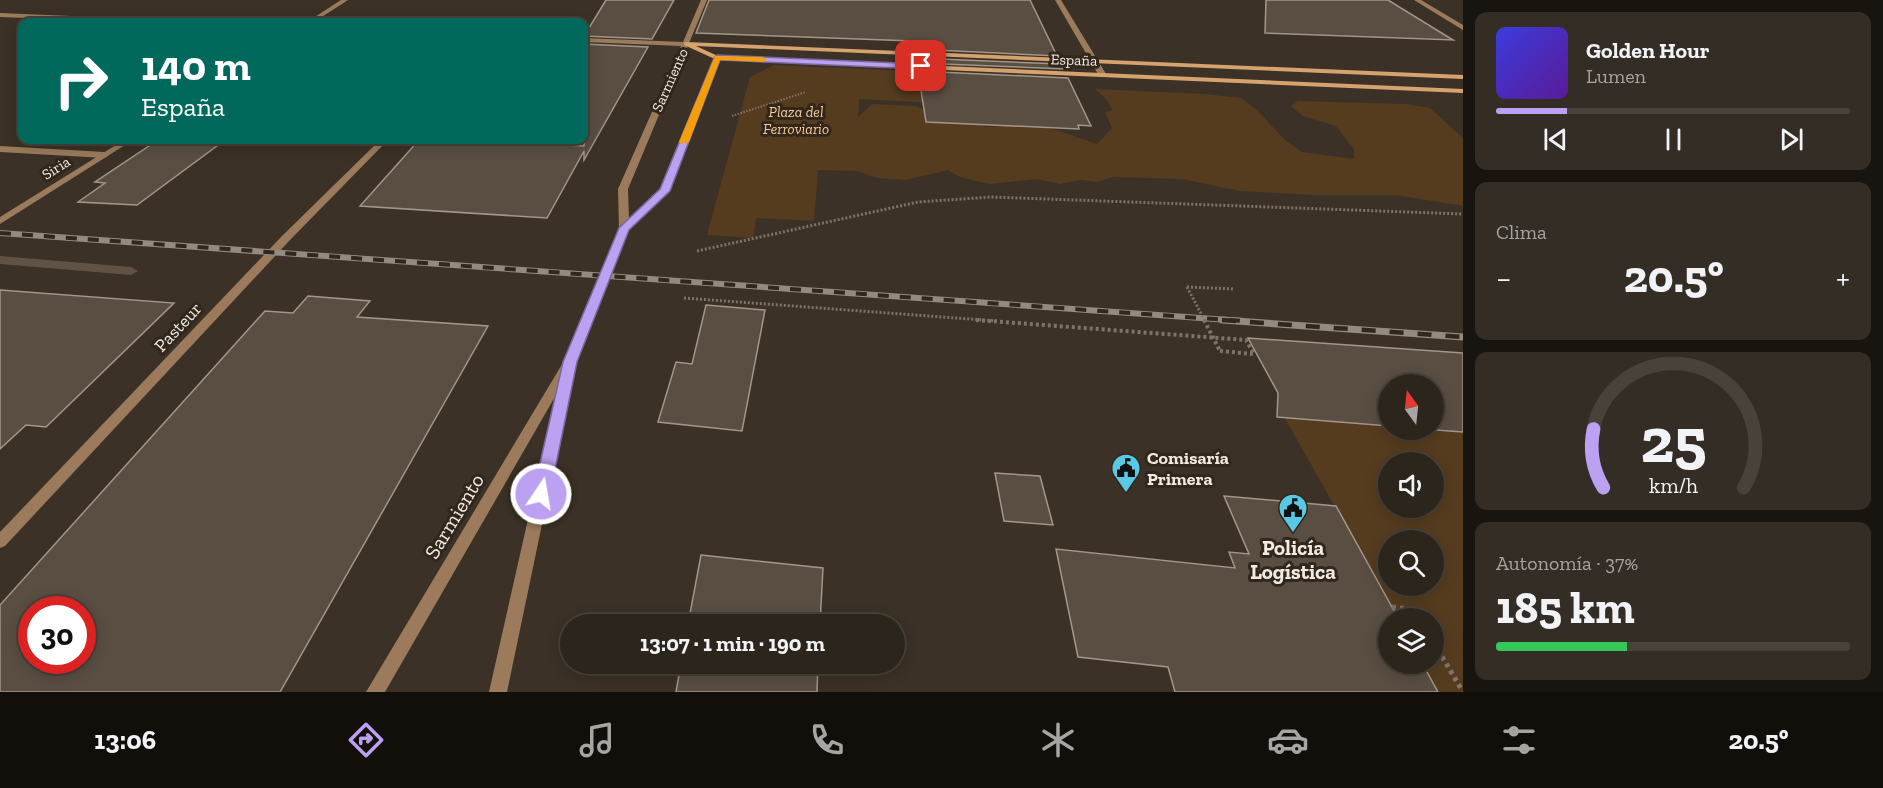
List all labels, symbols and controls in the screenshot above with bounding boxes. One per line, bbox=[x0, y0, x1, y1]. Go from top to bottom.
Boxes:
text: Golden Hour bbox=[1586, 37, 1710, 64]
text: 140 m bbox=[141, 40, 251, 91]
pin bbox=[895, 40, 946, 91]
icon: right bbox=[42, 42, 120, 120]
street label: Sarmiento bbox=[648, 45, 692, 115]
icon: arrive bbox=[904, 49, 937, 82]
street label: España bbox=[1050, 50, 1098, 70]
text: Lumen bbox=[1586, 64, 1646, 88]
text: España bbox=[141, 91, 225, 123]
park label: Plaza del Ferroviario bbox=[763, 103, 829, 138]
icon: previous bbox=[1539, 123, 1572, 156]
icon: pause bbox=[1657, 123, 1690, 156]
icon: next bbox=[1775, 123, 1808, 156]
street label: Siria bbox=[39, 152, 73, 184]
text: Clima bbox=[1496, 220, 1547, 244]
text: 20.5° bbox=[1624, 250, 1724, 304]
text: − bbox=[1496, 258, 1511, 297]
text: + bbox=[1836, 258, 1850, 297]
street label: Pasteur bbox=[150, 298, 206, 356]
north arrow bbox=[1378, 374, 1444, 440]
map controls bbox=[1378, 374, 1444, 674]
text: 25 bbox=[1640, 403, 1706, 478]
place label: Comisaría Primera bbox=[1147, 447, 1229, 490]
public building icon: Comisaría Primera bbox=[1110, 452, 1142, 494]
button: sound bbox=[1378, 452, 1444, 518]
position arrow bbox=[509, 462, 573, 526]
street label: Sarmiento bbox=[419, 469, 489, 563]
text: km/h bbox=[1649, 473, 1697, 498]
public building icon: Policía Logística bbox=[1277, 492, 1309, 534]
button: search bbox=[1378, 530, 1444, 596]
place label: Policía Logística bbox=[1250, 535, 1336, 584]
text: Autonomía · 37% bbox=[1496, 551, 1638, 575]
text: 185 km bbox=[1496, 581, 1635, 635]
speed limit sign: 30 bbox=[18, 596, 96, 674]
button: layers bbox=[1378, 608, 1444, 674]
text: 13:07 · 1 min · 190 m bbox=[640, 630, 825, 657]
icon: directions bbox=[345, 719, 387, 761]
icon: music bbox=[576, 719, 618, 761]
icon: phone bbox=[806, 719, 848, 761]
icon: climate bbox=[1037, 719, 1079, 761]
icon: car bbox=[1267, 719, 1309, 761]
icon: filters bbox=[1498, 719, 1540, 761]
text: 13:06 bbox=[94, 724, 156, 756]
text: 20.5° bbox=[1728, 724, 1789, 756]

